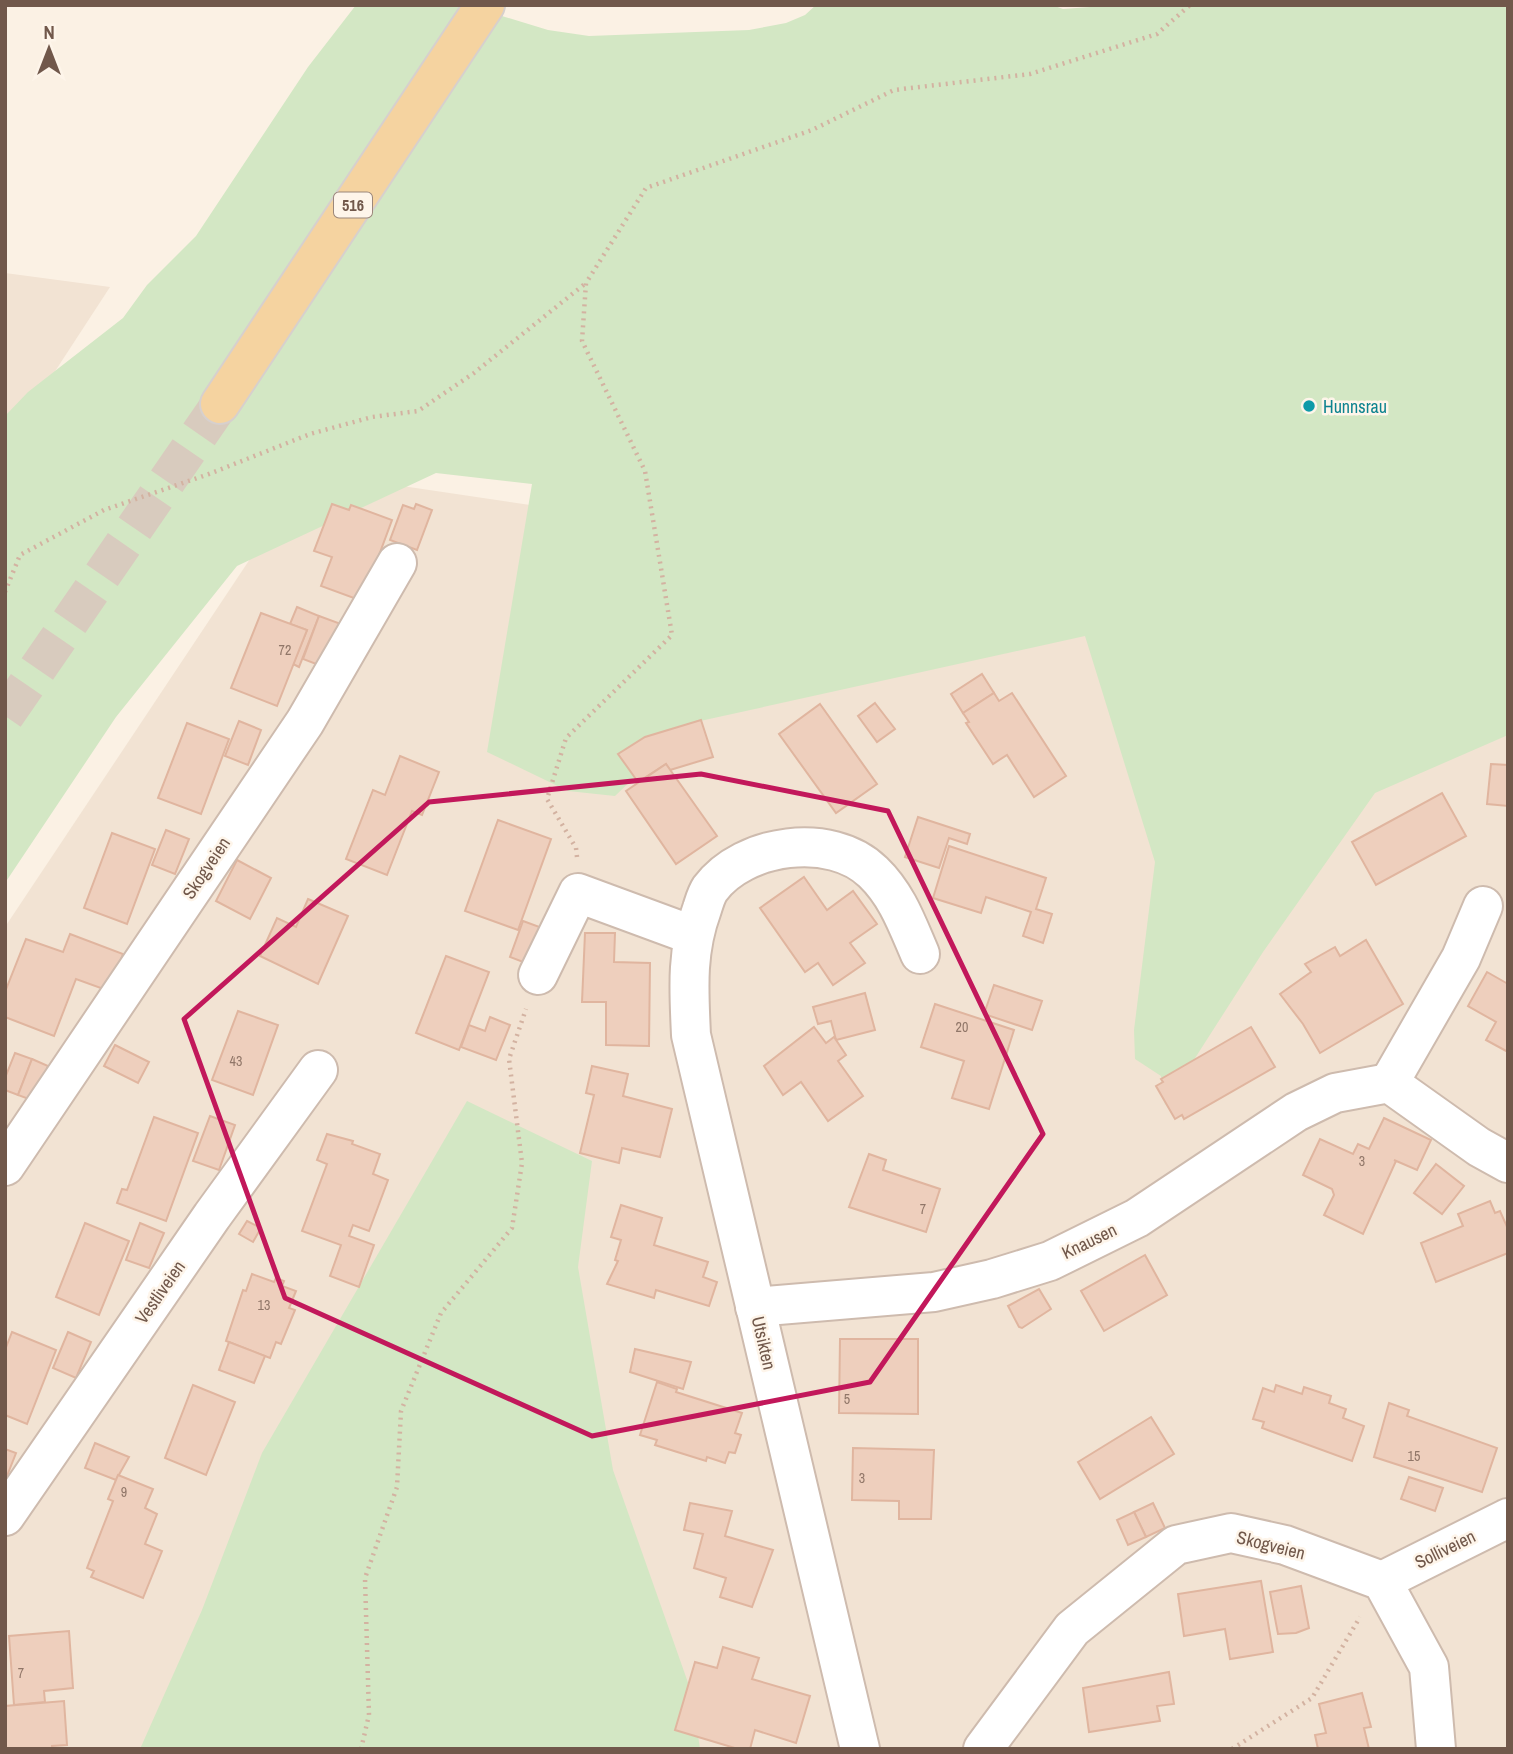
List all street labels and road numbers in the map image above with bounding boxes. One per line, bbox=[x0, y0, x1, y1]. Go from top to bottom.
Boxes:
road number: 516 bbox=[334, 192, 372, 218]
street label: Skogveien bbox=[176, 832, 236, 904]
street label: Knausen bbox=[1057, 1217, 1121, 1265]
street label: Vestliveien bbox=[129, 1255, 191, 1329]
street label: Utsikten bbox=[746, 1314, 782, 1372]
street label: Skogveien bbox=[1234, 1524, 1308, 1566]
street label: Solliveien bbox=[1410, 1524, 1480, 1574]

